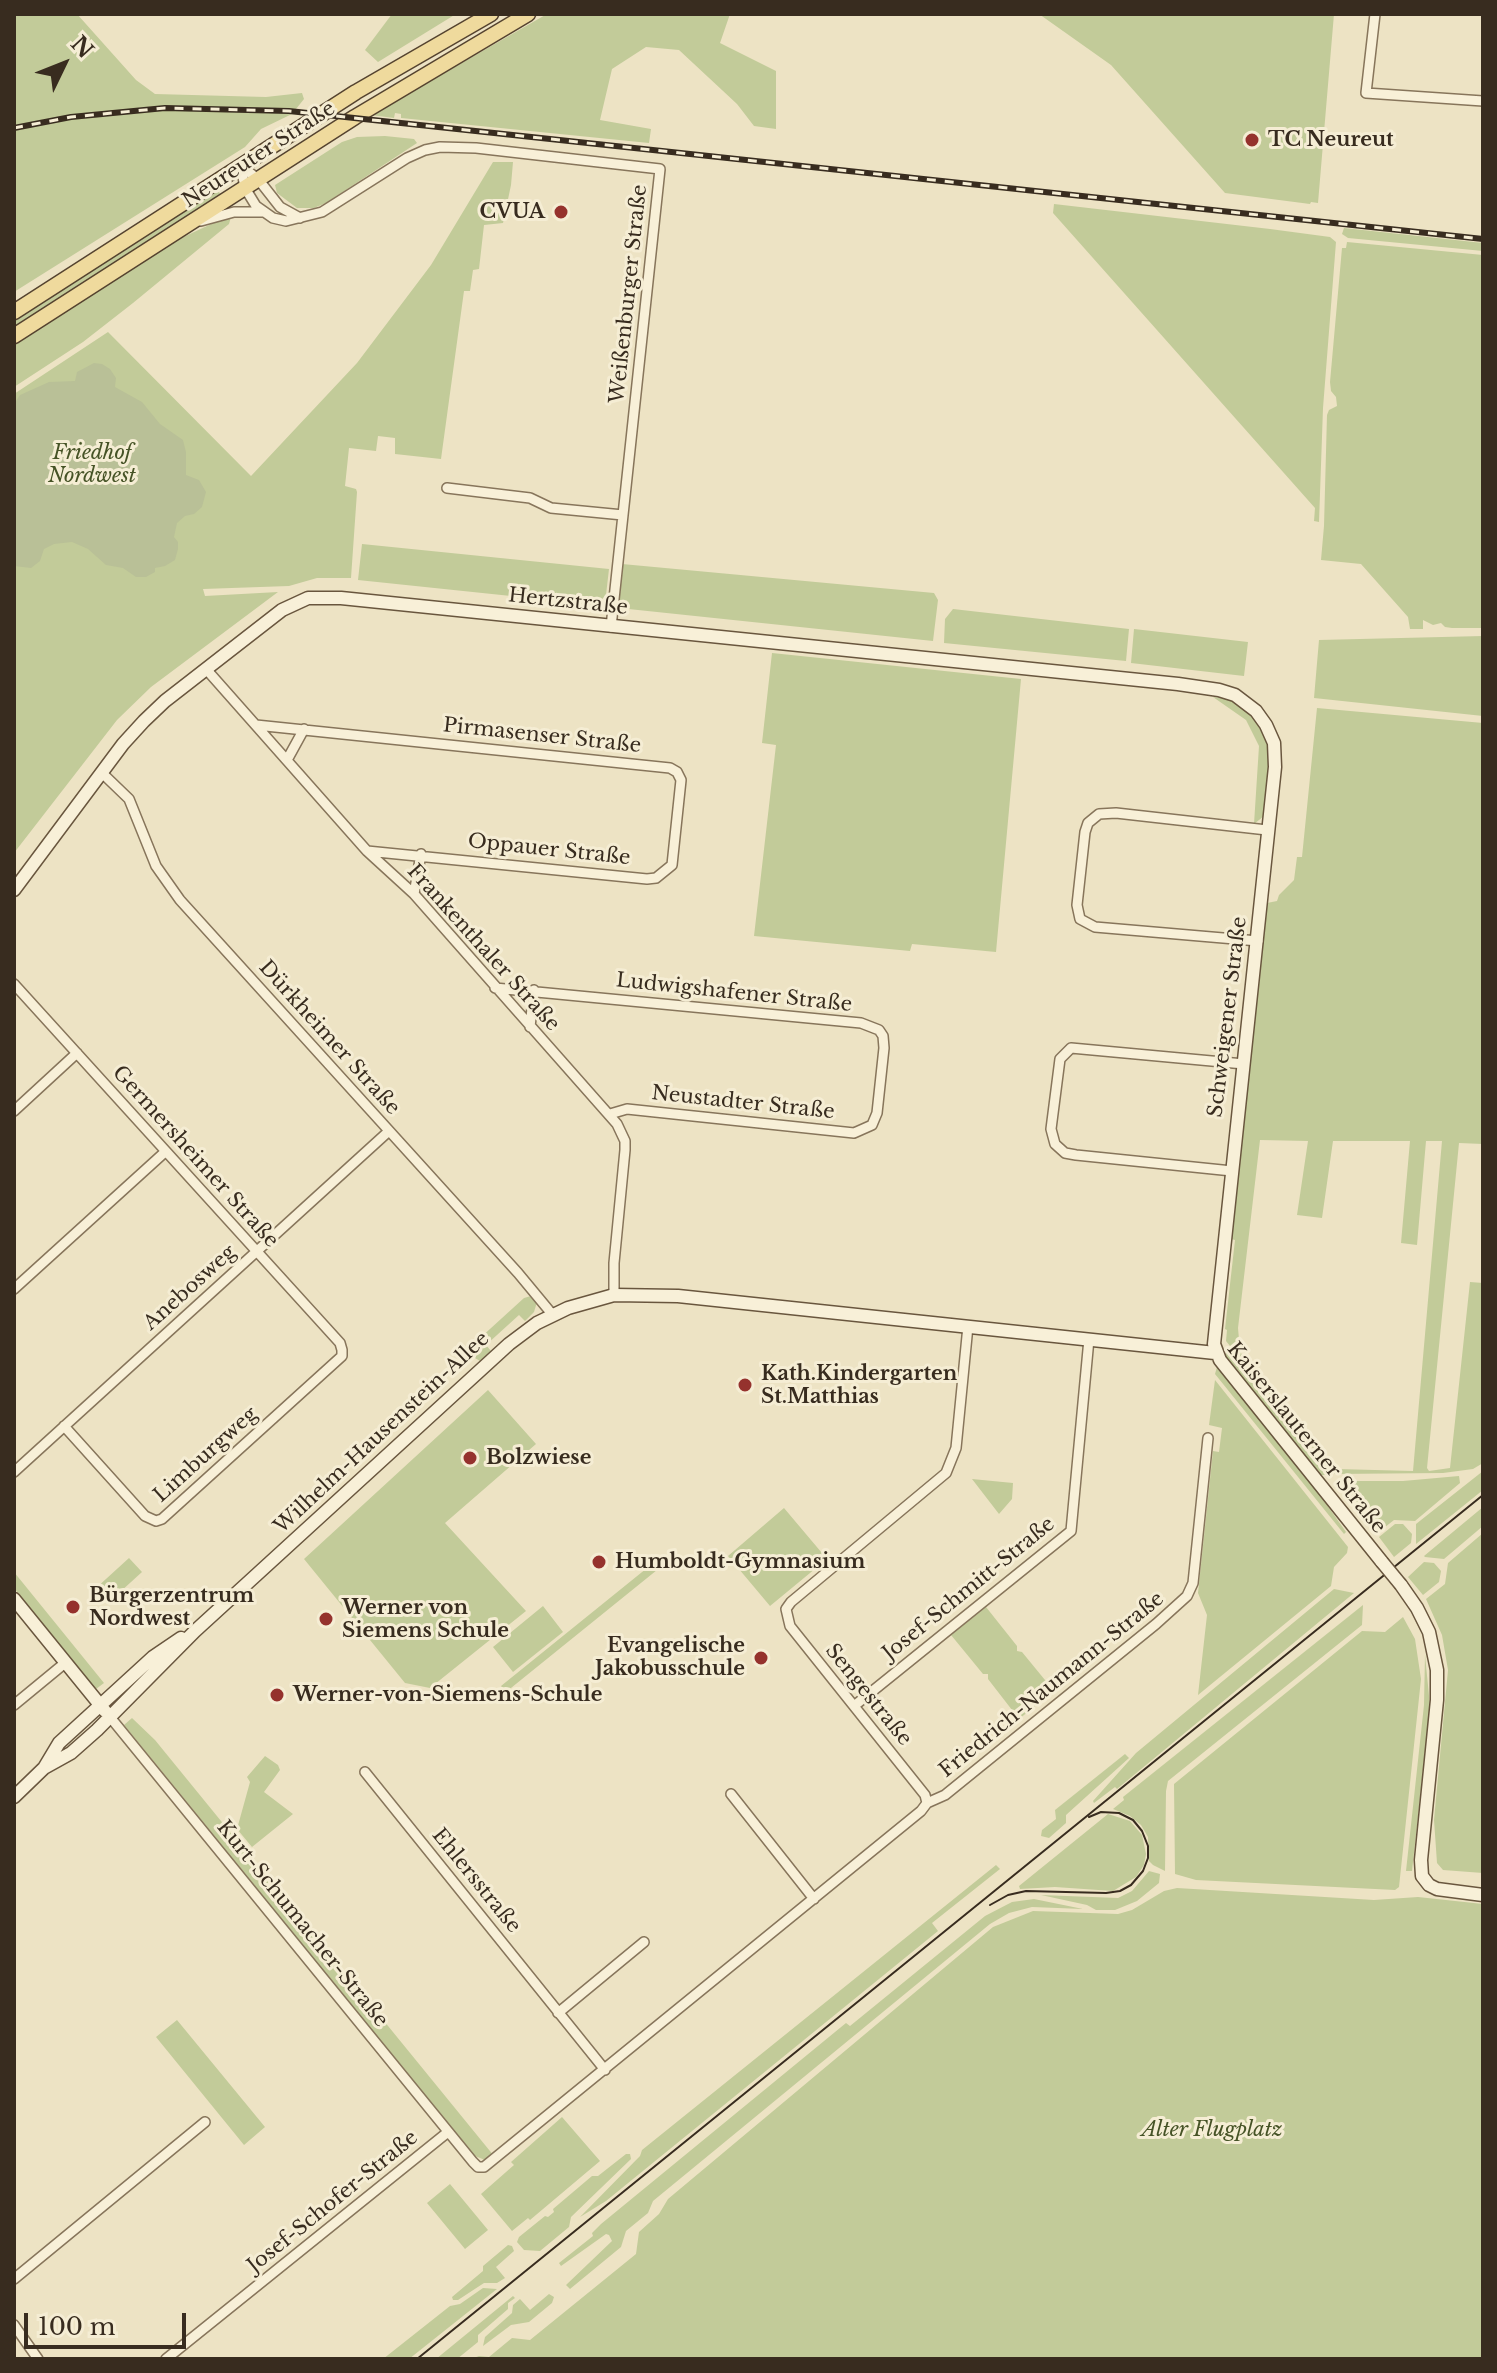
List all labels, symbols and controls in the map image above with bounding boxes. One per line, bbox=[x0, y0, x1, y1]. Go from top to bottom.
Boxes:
north arrow bbox=[24, 24, 104, 104]
text: N bbox=[65, 31, 99, 64]
street label: Neureuter Straße bbox=[178, 97, 340, 213]
place label: TC Neureut bbox=[1268, 128, 1394, 152]
marker: TC Neureut bbox=[1243, 131, 1261, 149]
street label: Weißenburger Straße bbox=[606, 183, 652, 405]
place label: CVUA bbox=[480, 200, 545, 224]
marker: CVUA bbox=[552, 203, 570, 221]
park label: Friedhof Nordwest bbox=[48, 441, 136, 488]
street label: Hertzstraße bbox=[507, 584, 629, 620]
street label: Pirmasenser Straße bbox=[442, 714, 642, 758]
street label: Oppauer Straße bbox=[466, 830, 632, 870]
street label: Frankenthaler Straße bbox=[402, 860, 564, 1036]
street label: Schweigener Straße bbox=[1204, 915, 1252, 1119]
street label: Dürkheimer Straße bbox=[253, 956, 405, 1120]
street label: Ludwigshafener Straße bbox=[615, 969, 853, 1017]
street label: Germersheimer Straße bbox=[107, 1061, 283, 1253]
street label: Neustadter Straße bbox=[650, 1081, 836, 1125]
street label: Anebosweg bbox=[139, 1240, 241, 1336]
street label: Wilhelm-Hausenstein-Allee bbox=[270, 1327, 494, 1539]
street label: Kaiserslauterner Straße bbox=[1222, 1338, 1390, 1538]
place label: Kath.Kindergarten St.Matthias bbox=[761, 1362, 957, 1409]
marker: Kath.Kindergarten St.Matthias bbox=[736, 1376, 754, 1394]
street label: Limburgweg bbox=[149, 1402, 263, 1508]
place label: Bolzwiese bbox=[486, 1446, 591, 1470]
marker: Bolzwiese bbox=[461, 1449, 479, 1467]
street label: Josef-Schmitt-Straße bbox=[878, 1512, 1060, 1666]
place label: Humboldt-Gymnasium bbox=[615, 1550, 865, 1574]
marker: Humboldt-Gymnasium bbox=[590, 1553, 608, 1571]
place label: Bürgerzentrum Nordwest bbox=[89, 1584, 254, 1631]
street label: Friedrich-Naumann-Straße bbox=[935, 1587, 1169, 1783]
place label: Werner von Siemens Schule bbox=[342, 1596, 509, 1643]
marker: Bürgerzentrum Nordwest bbox=[64, 1598, 82, 1616]
marker: Werner von Siemens Schule bbox=[317, 1610, 335, 1628]
place label: Evangelische Jakobusschule bbox=[595, 1634, 745, 1681]
street label: Sengestraße bbox=[820, 1639, 916, 1751]
marker: Evangelische Jakobusschule bbox=[752, 1649, 770, 1667]
place label: Werner-von-Siemens-Schule bbox=[293, 1683, 602, 1707]
marker: Werner-von-Siemens-Schule bbox=[268, 1686, 286, 1704]
street label: Kurt-Schumacher-Straße bbox=[211, 1816, 393, 2032]
street label: Ehlersstraße bbox=[427, 1824, 525, 1938]
park label: Alter Flugplatz bbox=[1142, 2118, 1282, 2142]
street label: Josef-Schofer-Straße bbox=[243, 2126, 423, 2278]
scale bar bbox=[28, 2297, 190, 2347]
text: 100 m bbox=[38, 2312, 116, 2341]

